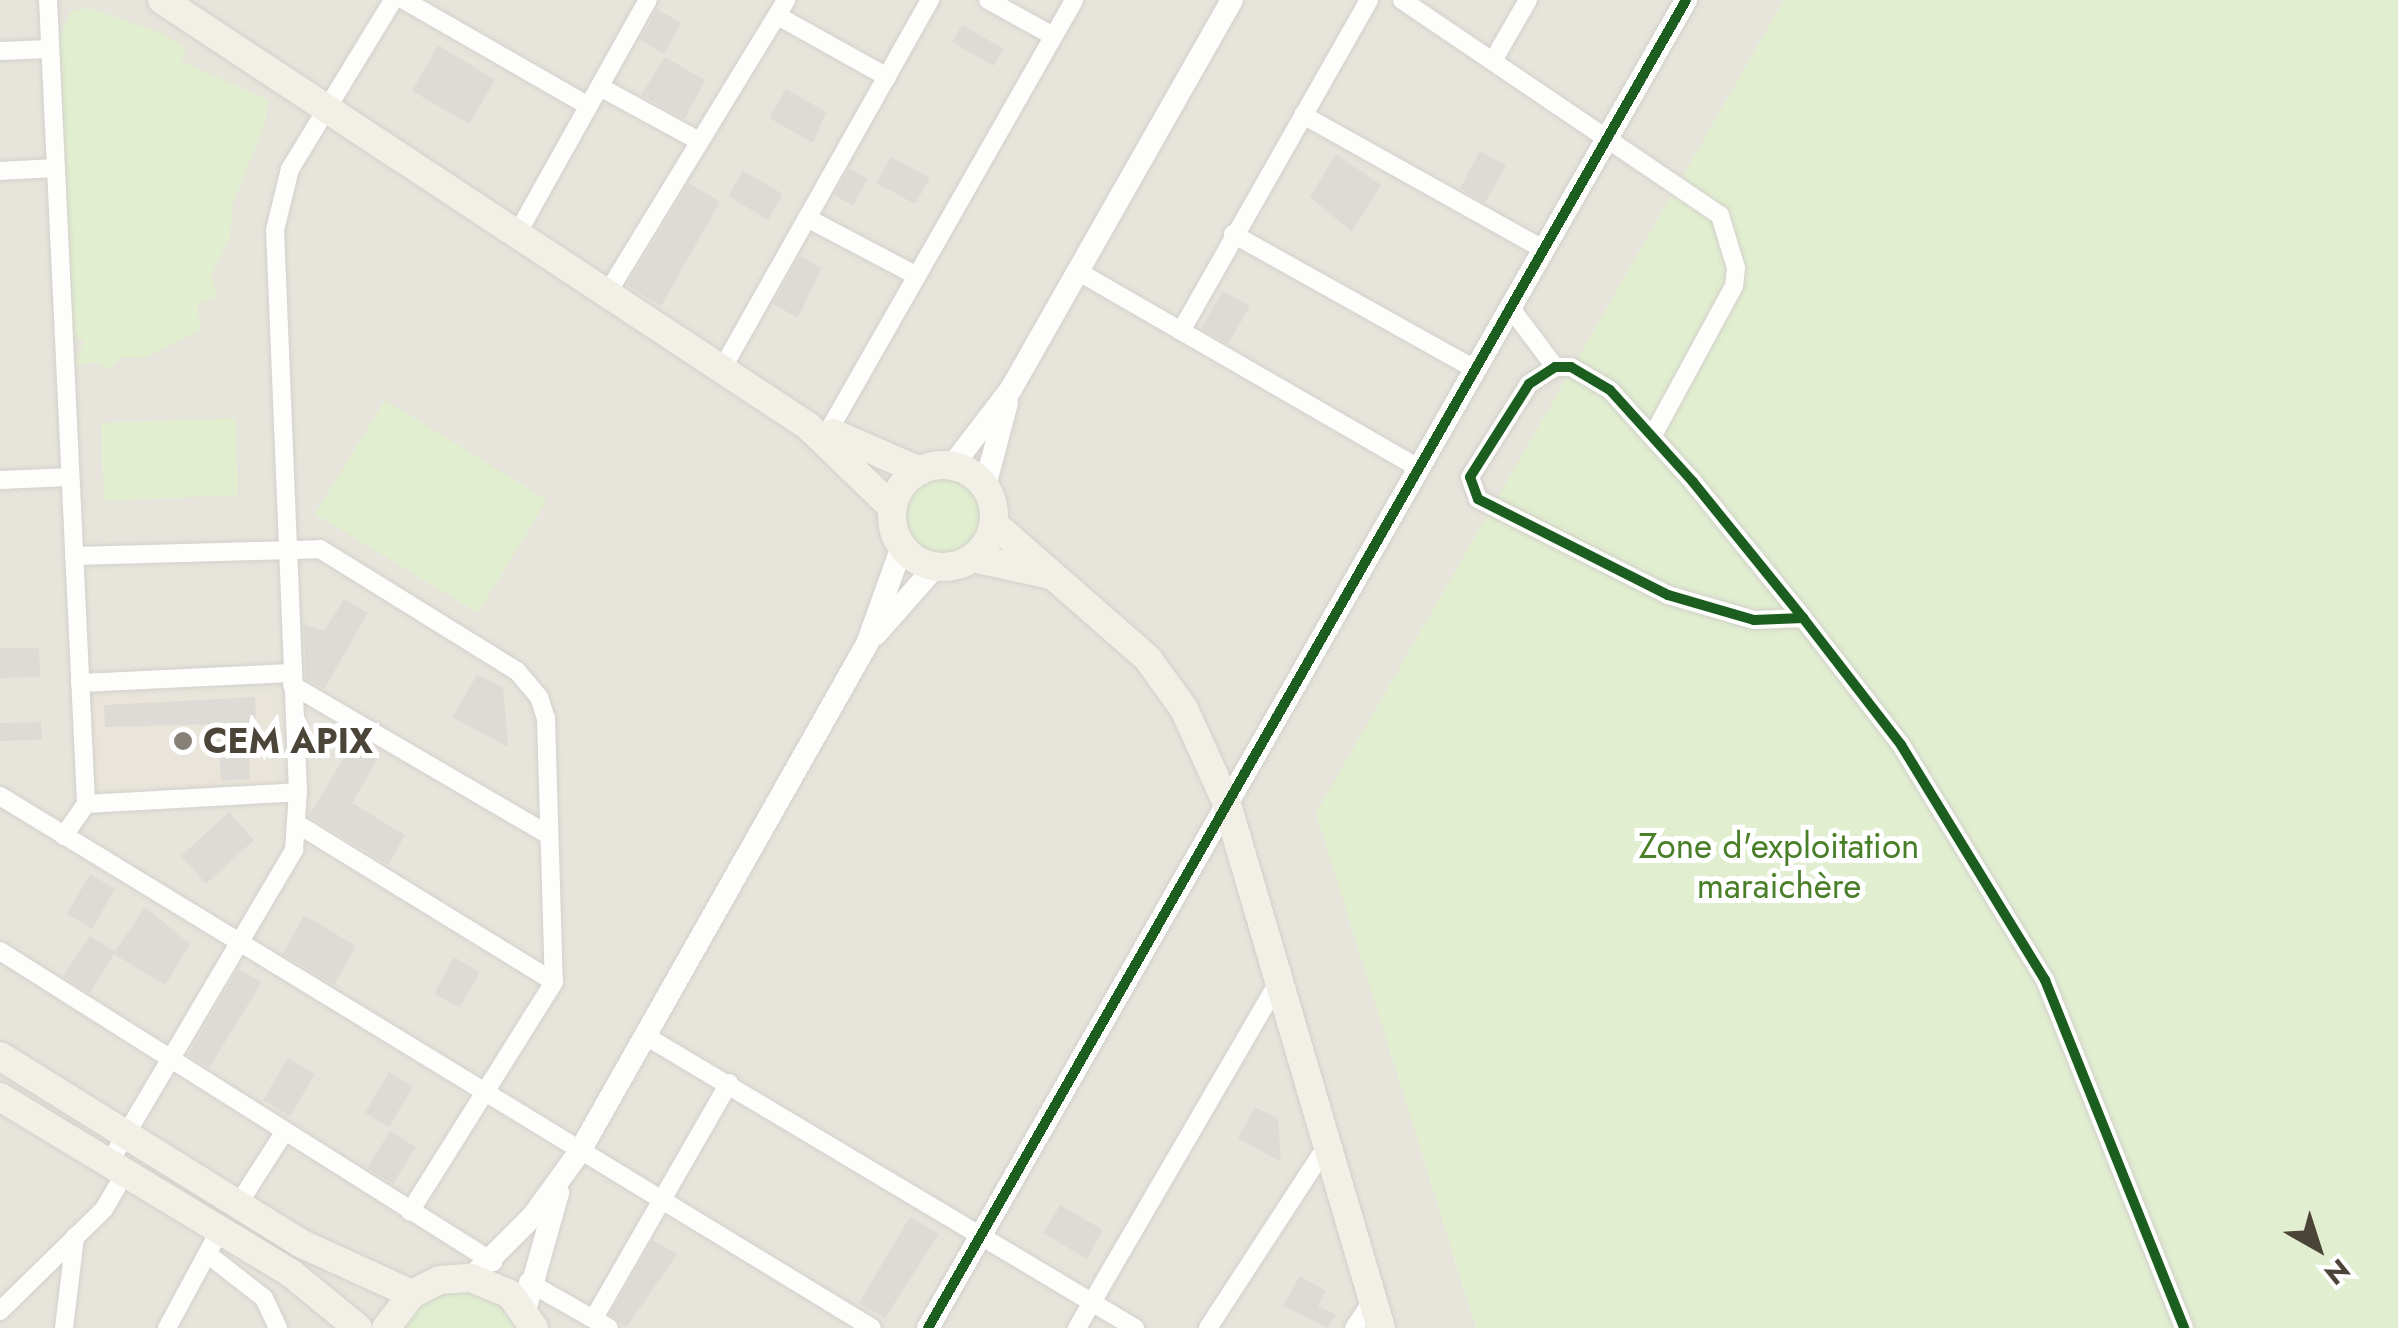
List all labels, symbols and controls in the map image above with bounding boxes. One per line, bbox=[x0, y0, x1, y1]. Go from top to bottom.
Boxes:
place label: CEM APIX bbox=[203, 720, 373, 762]
marker: CEM APIX bbox=[172, 730, 194, 752]
park label: Zone d'exploitation maraichère bbox=[1639, 825, 1919, 907]
north arrow bbox=[2268, 1198, 2368, 1298]
text: N bbox=[2316, 1249, 2359, 1295]

